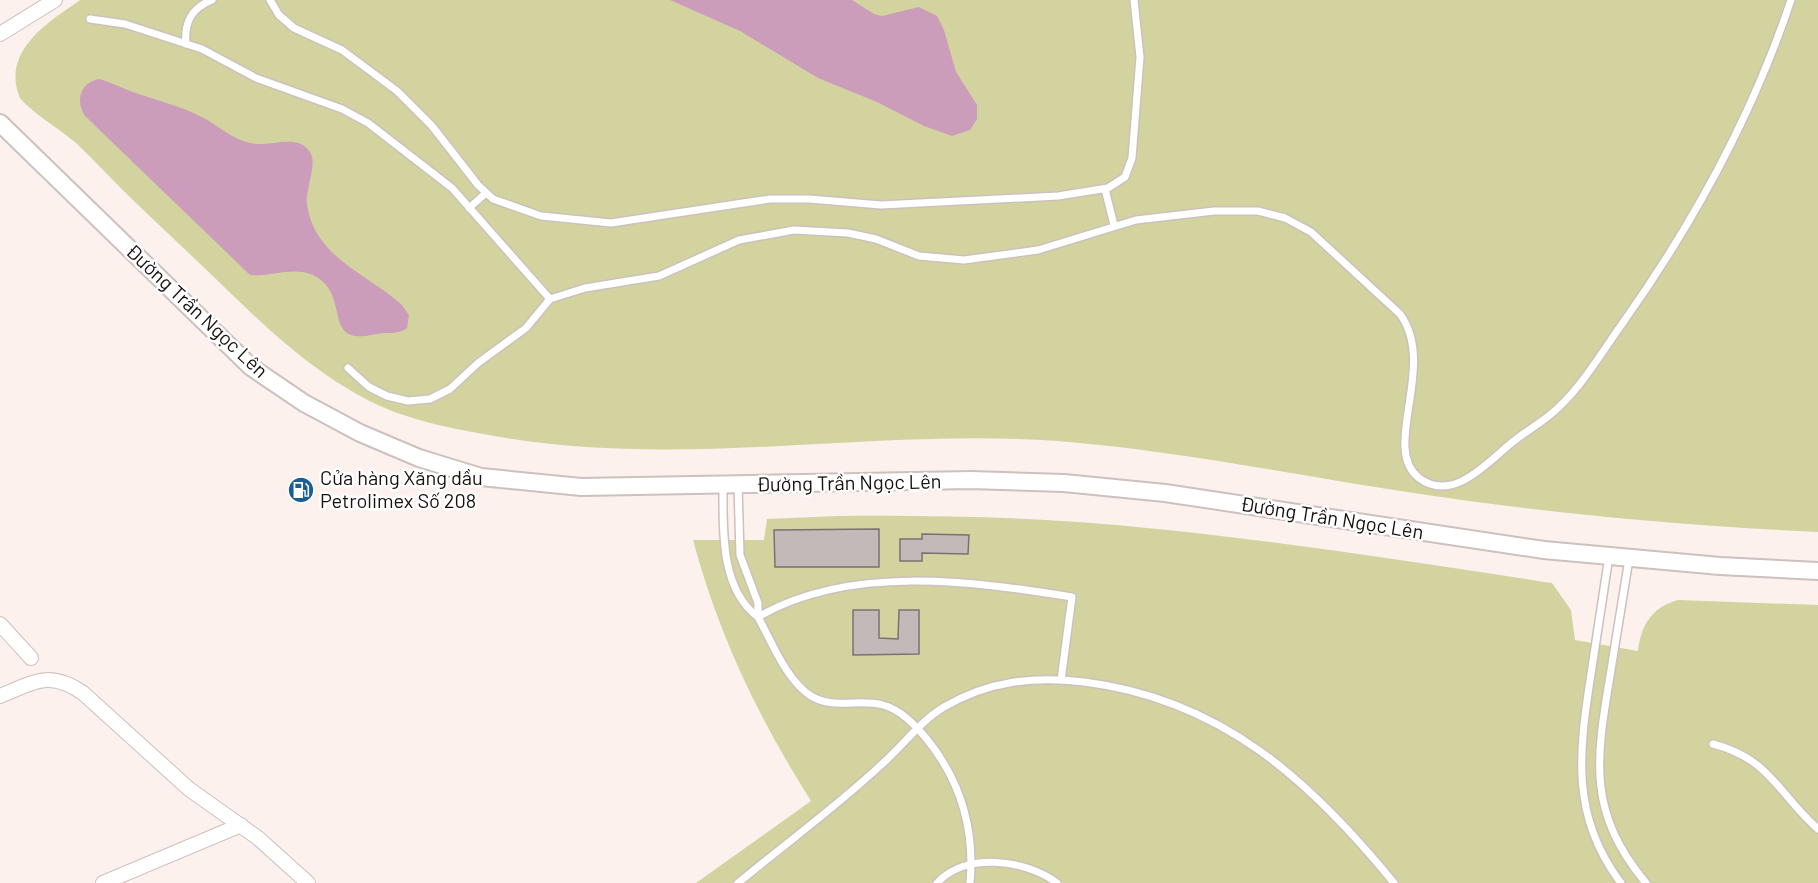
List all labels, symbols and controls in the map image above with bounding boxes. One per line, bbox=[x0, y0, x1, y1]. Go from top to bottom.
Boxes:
street label: Đường Trần Ngọc Lên bbox=[122, 238, 274, 382]
place label: Cửa hàng Xăng dầu Petrolimex Số 208 bbox=[320, 465, 483, 512]
street label: Đường Trần Ngọc Lên bbox=[756, 468, 942, 496]
fuel station icon: Cửa hàng Xăng dầu Petrolimex Số 208 bbox=[286, 475, 316, 505]
street label: Đường Trần Ngọc Lên bbox=[1239, 491, 1425, 543]

